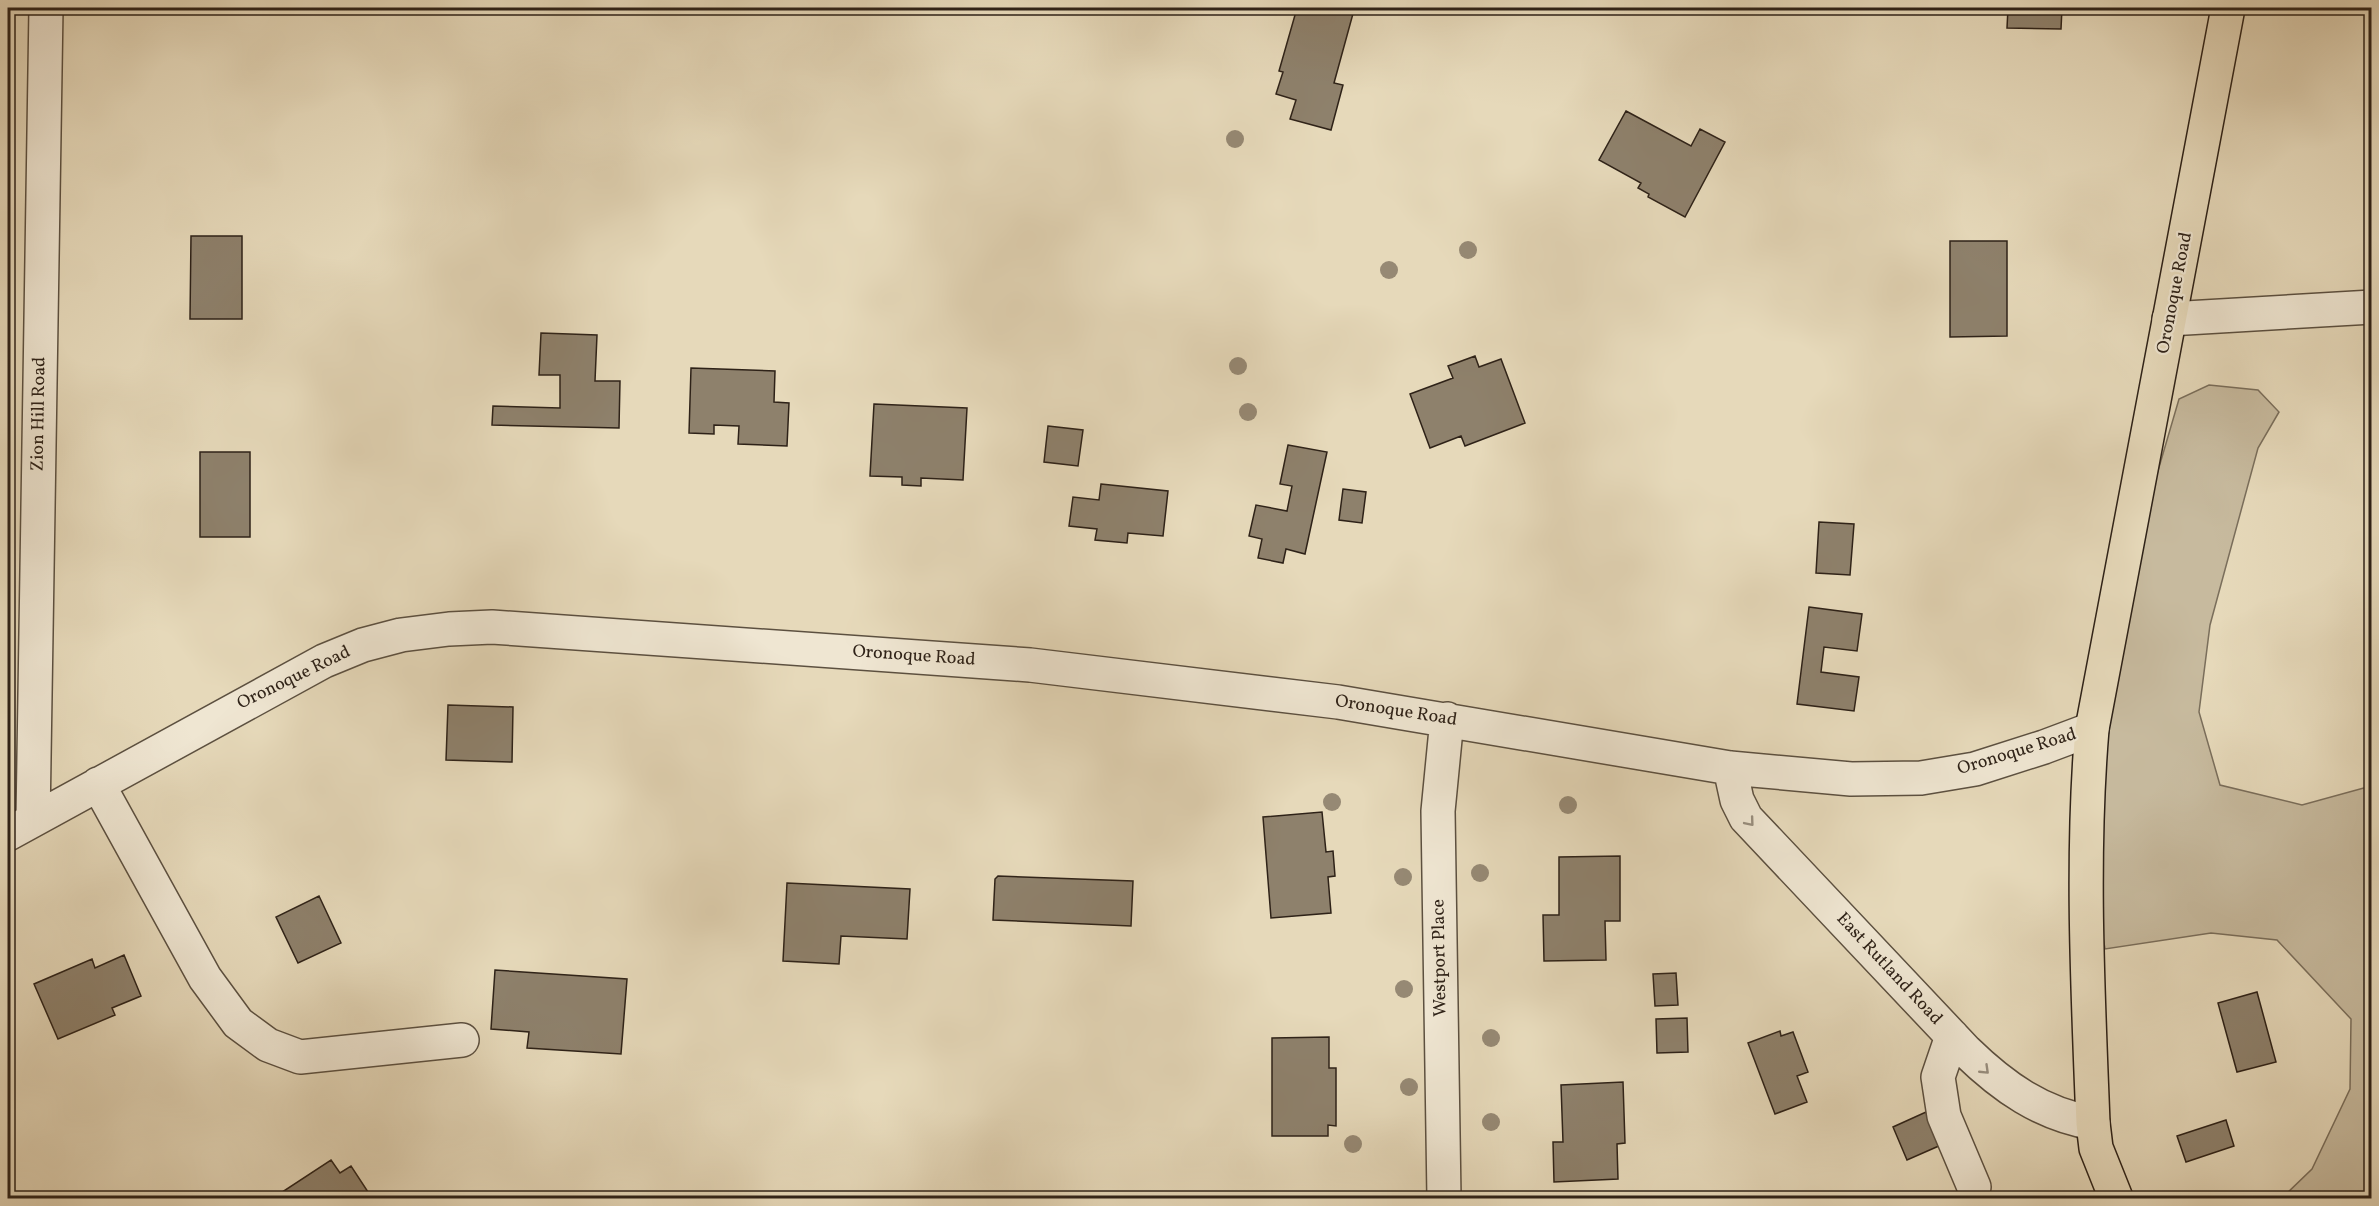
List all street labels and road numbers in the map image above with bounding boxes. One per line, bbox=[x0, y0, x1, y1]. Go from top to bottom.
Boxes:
street label: Oronoque Road bbox=[2151, 230, 2199, 356]
street label: Zion Hill Road bbox=[26, 356, 52, 472]
street label: Oronoque Road bbox=[852, 639, 976, 673]
street label: Oronoque Road bbox=[233, 640, 355, 716]
street label: Oronoque Road bbox=[1333, 689, 1459, 733]
street label: Oronoque Road bbox=[1954, 722, 2080, 782]
street label: Westport Place bbox=[1426, 899, 1454, 1017]
street label: East Rutland Road bbox=[1830, 907, 1948, 1031]

